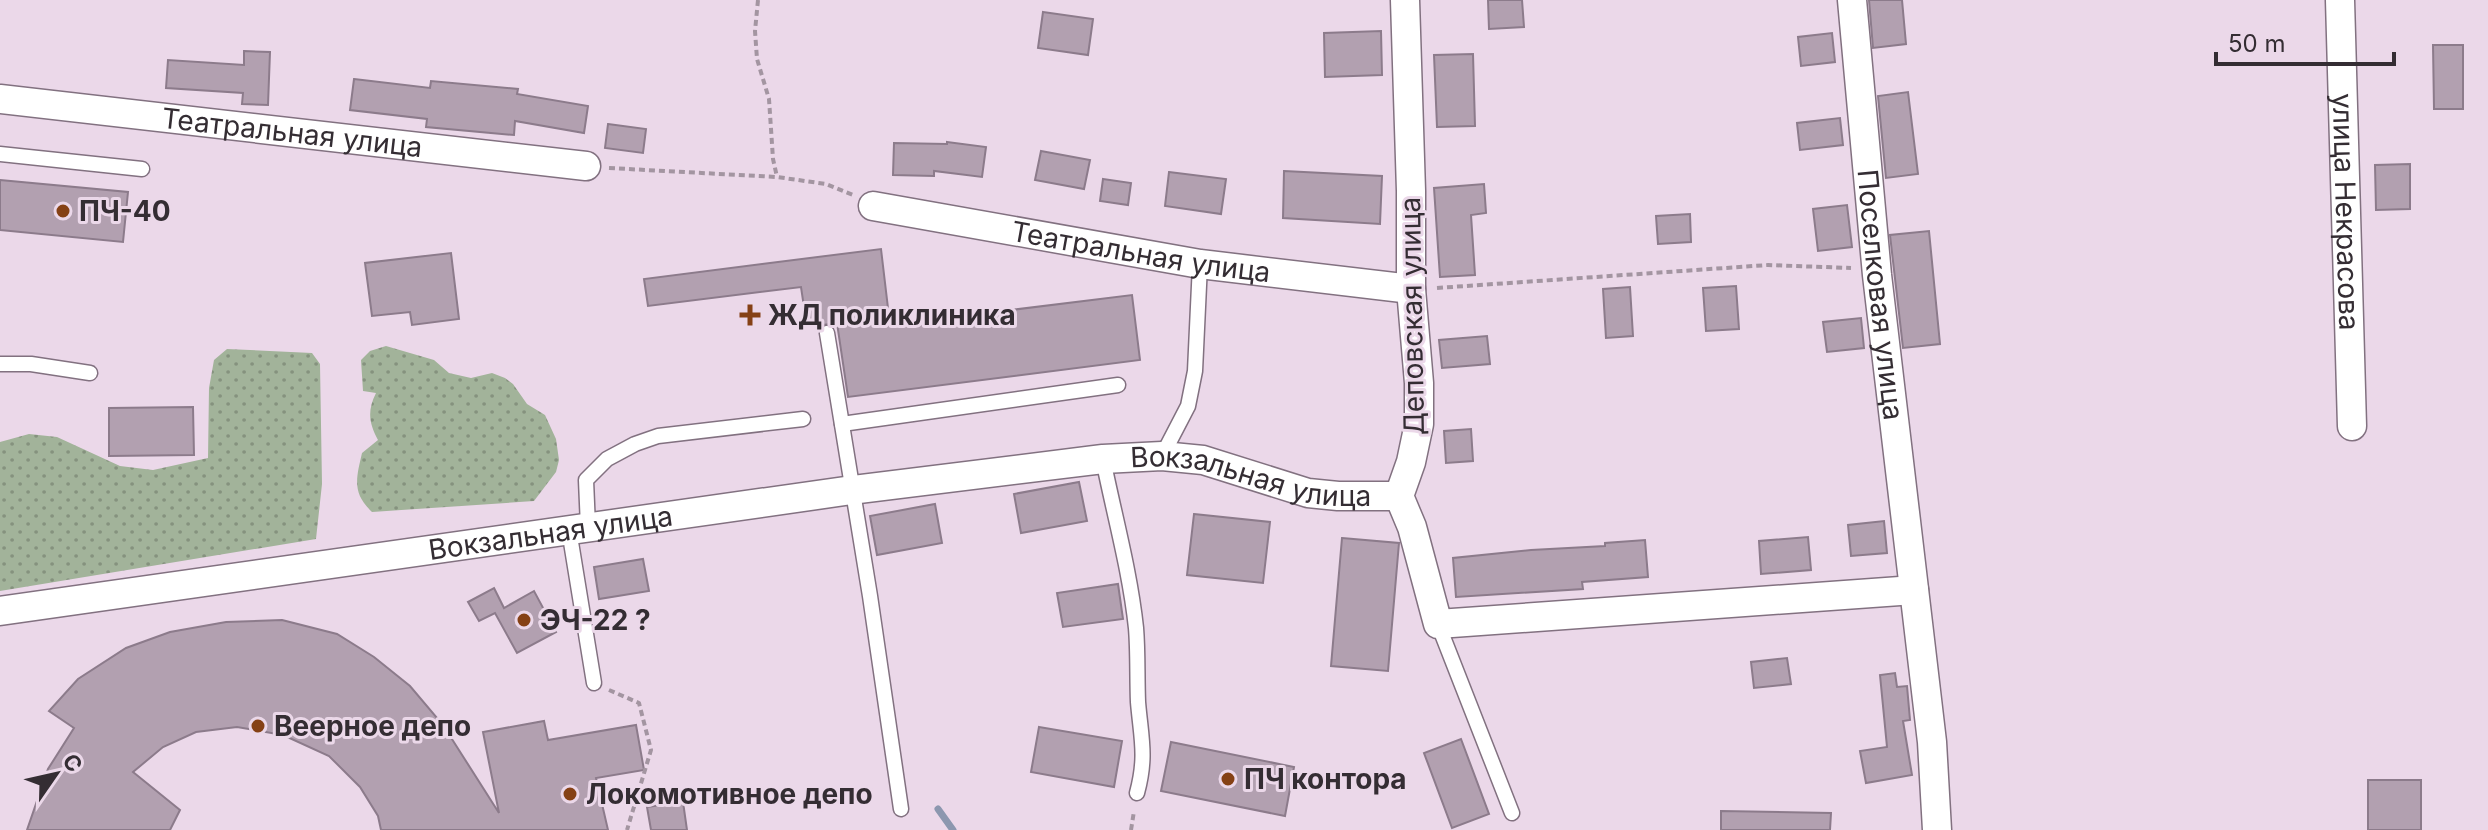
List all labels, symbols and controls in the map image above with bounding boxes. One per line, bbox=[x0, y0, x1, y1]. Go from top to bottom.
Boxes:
scale bar bbox=[2216, 16, 2394, 66]
text: 50 m bbox=[2228, 29, 2286, 58]
street label: улица Некрасова bbox=[2326, 93, 2366, 331]
street label: Театральная улица bbox=[160, 101, 424, 164]
street label: Поселковая улица bbox=[1850, 168, 1911, 422]
place label: ПЧ-40 bbox=[79, 194, 171, 228]
street label: Деповская улица bbox=[1393, 197, 1431, 435]
marker: ПЧ-40 bbox=[54, 202, 72, 220]
street label: Театральная улица bbox=[1009, 214, 1272, 289]
place label: ЖД поликлиника bbox=[768, 298, 1016, 332]
marker: ЖД поликлиника bbox=[739, 304, 761, 326]
street label: Вокзальная улица bbox=[1129, 439, 1371, 513]
street label: Вокзальная улица bbox=[426, 499, 675, 567]
place label: ЭЧ-22 ? bbox=[540, 603, 651, 637]
marker: ЭЧ-22 ? bbox=[515, 611, 533, 629]
place label: Веерное депо bbox=[274, 709, 471, 743]
marker: Веерное депо bbox=[249, 717, 267, 735]
north arrow bbox=[16, 734, 96, 814]
text: С bbox=[57, 749, 88, 777]
place label: ПЧ контора bbox=[1244, 762, 1407, 796]
marker: ПЧ контора bbox=[1219, 770, 1237, 788]
place label: Локомотивное депо bbox=[586, 777, 873, 811]
marker: Локомотивное депо bbox=[561, 785, 579, 803]

